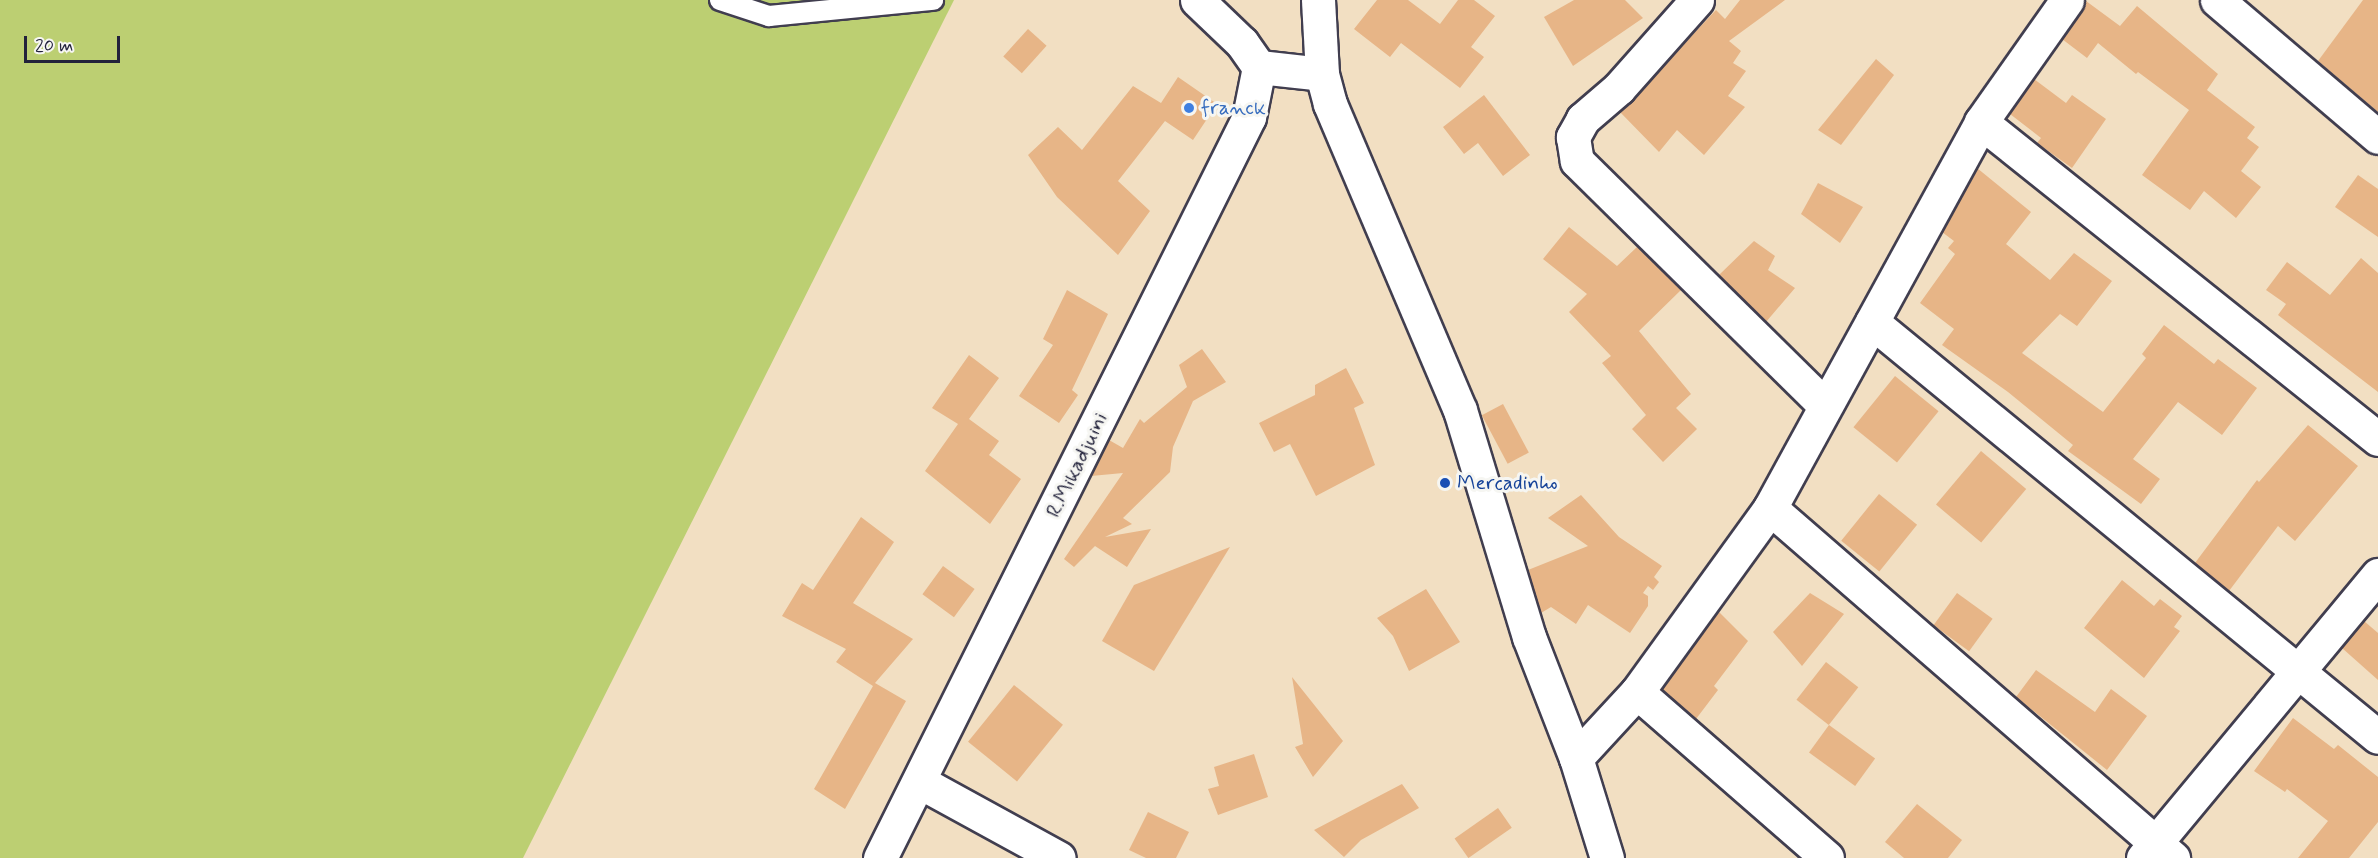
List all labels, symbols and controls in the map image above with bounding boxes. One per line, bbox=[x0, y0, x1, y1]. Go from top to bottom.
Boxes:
scale bar bbox=[27, 24, 123, 62]
text: 20 m bbox=[35, 34, 73, 58]
place label: franck bbox=[1201, 95, 1266, 121]
marker: franck bbox=[1182, 101, 1196, 115]
street label: R.Mikadjuini bbox=[1041, 408, 1113, 522]
place label: Mercadinho bbox=[1457, 470, 1558, 496]
marker: Mercadinho bbox=[1438, 476, 1452, 490]

